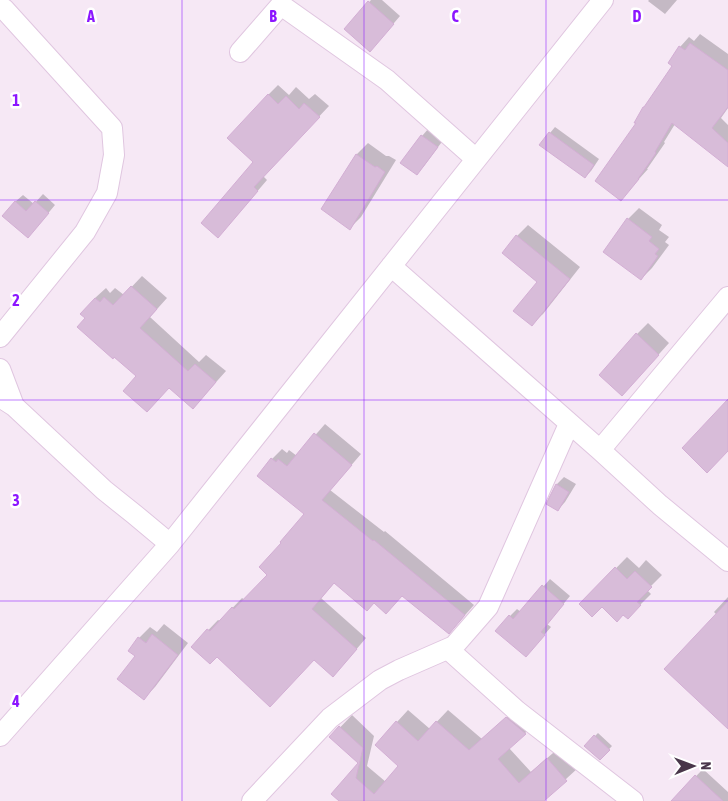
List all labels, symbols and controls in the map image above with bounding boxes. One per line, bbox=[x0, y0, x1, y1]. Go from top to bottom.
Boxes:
text: A bbox=[86, 7, 95, 25]
text: B bbox=[269, 7, 277, 25]
text: C bbox=[451, 7, 459, 25]
text: D bbox=[633, 7, 642, 25]
text: 1 bbox=[12, 91, 20, 109]
text: 2 bbox=[12, 291, 20, 309]
text: 3 bbox=[12, 491, 20, 509]
text: 4 bbox=[11, 692, 20, 710]
north arrow bbox=[668, 741, 718, 791]
text: N bbox=[698, 762, 714, 770]

